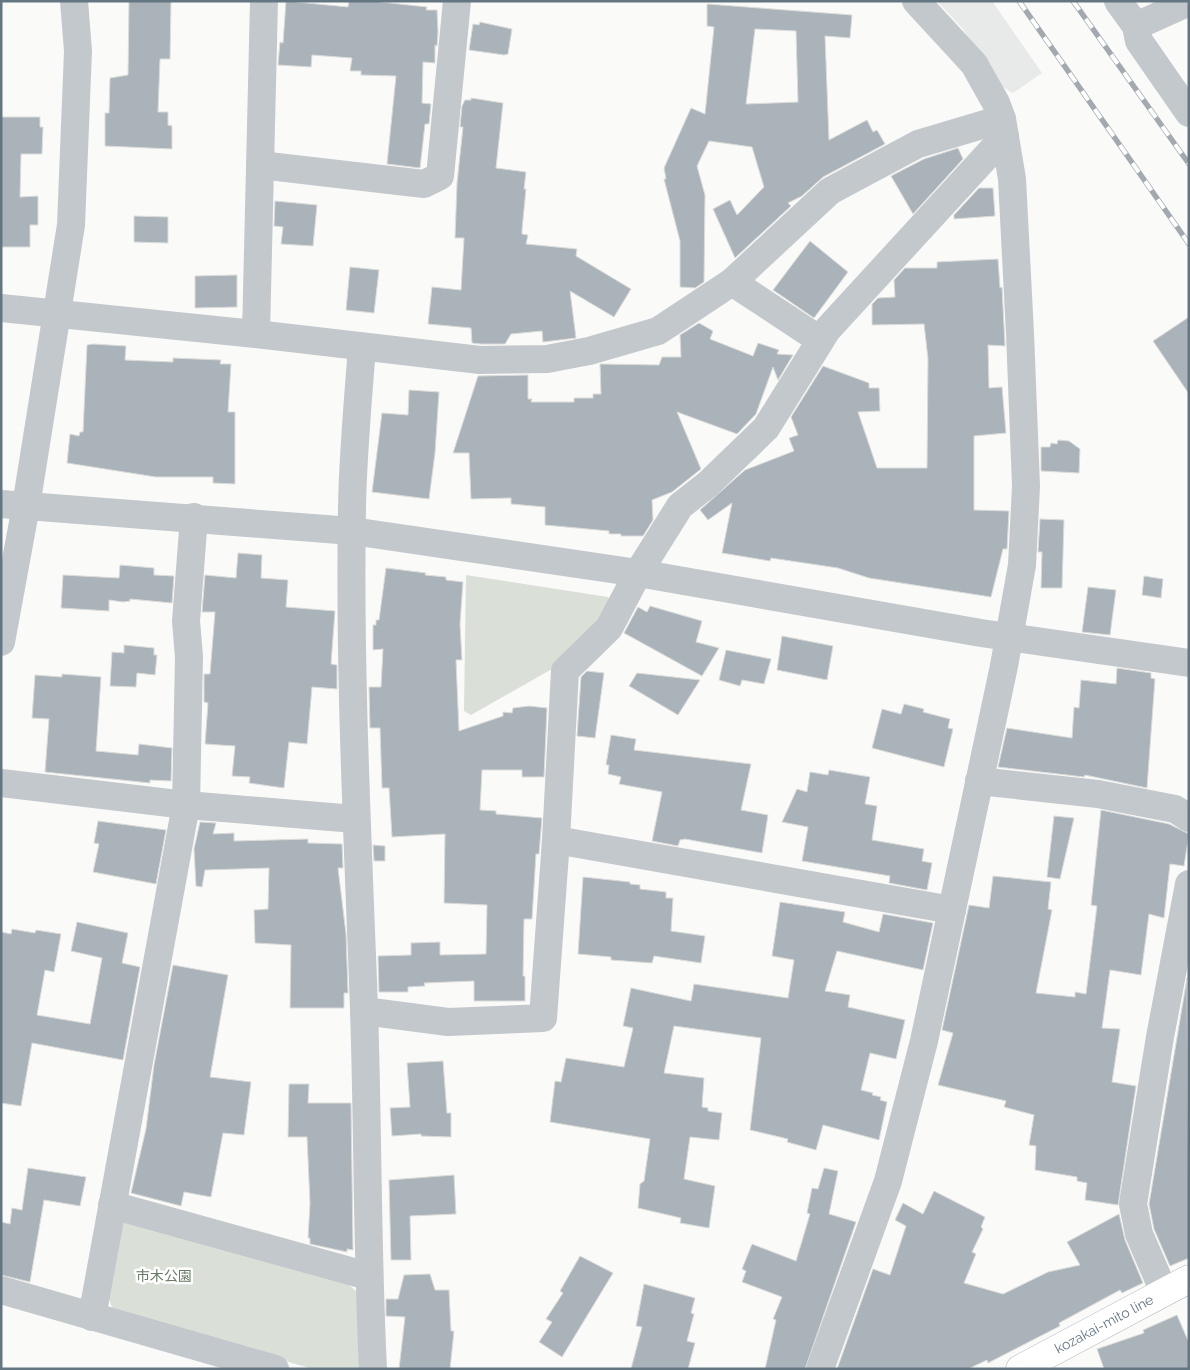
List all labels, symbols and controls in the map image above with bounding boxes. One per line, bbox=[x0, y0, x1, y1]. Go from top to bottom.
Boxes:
park label: 市木公園 bbox=[136, 1268, 192, 1284]
street label: kozakai-mito line bbox=[1052, 1291, 1156, 1357]

